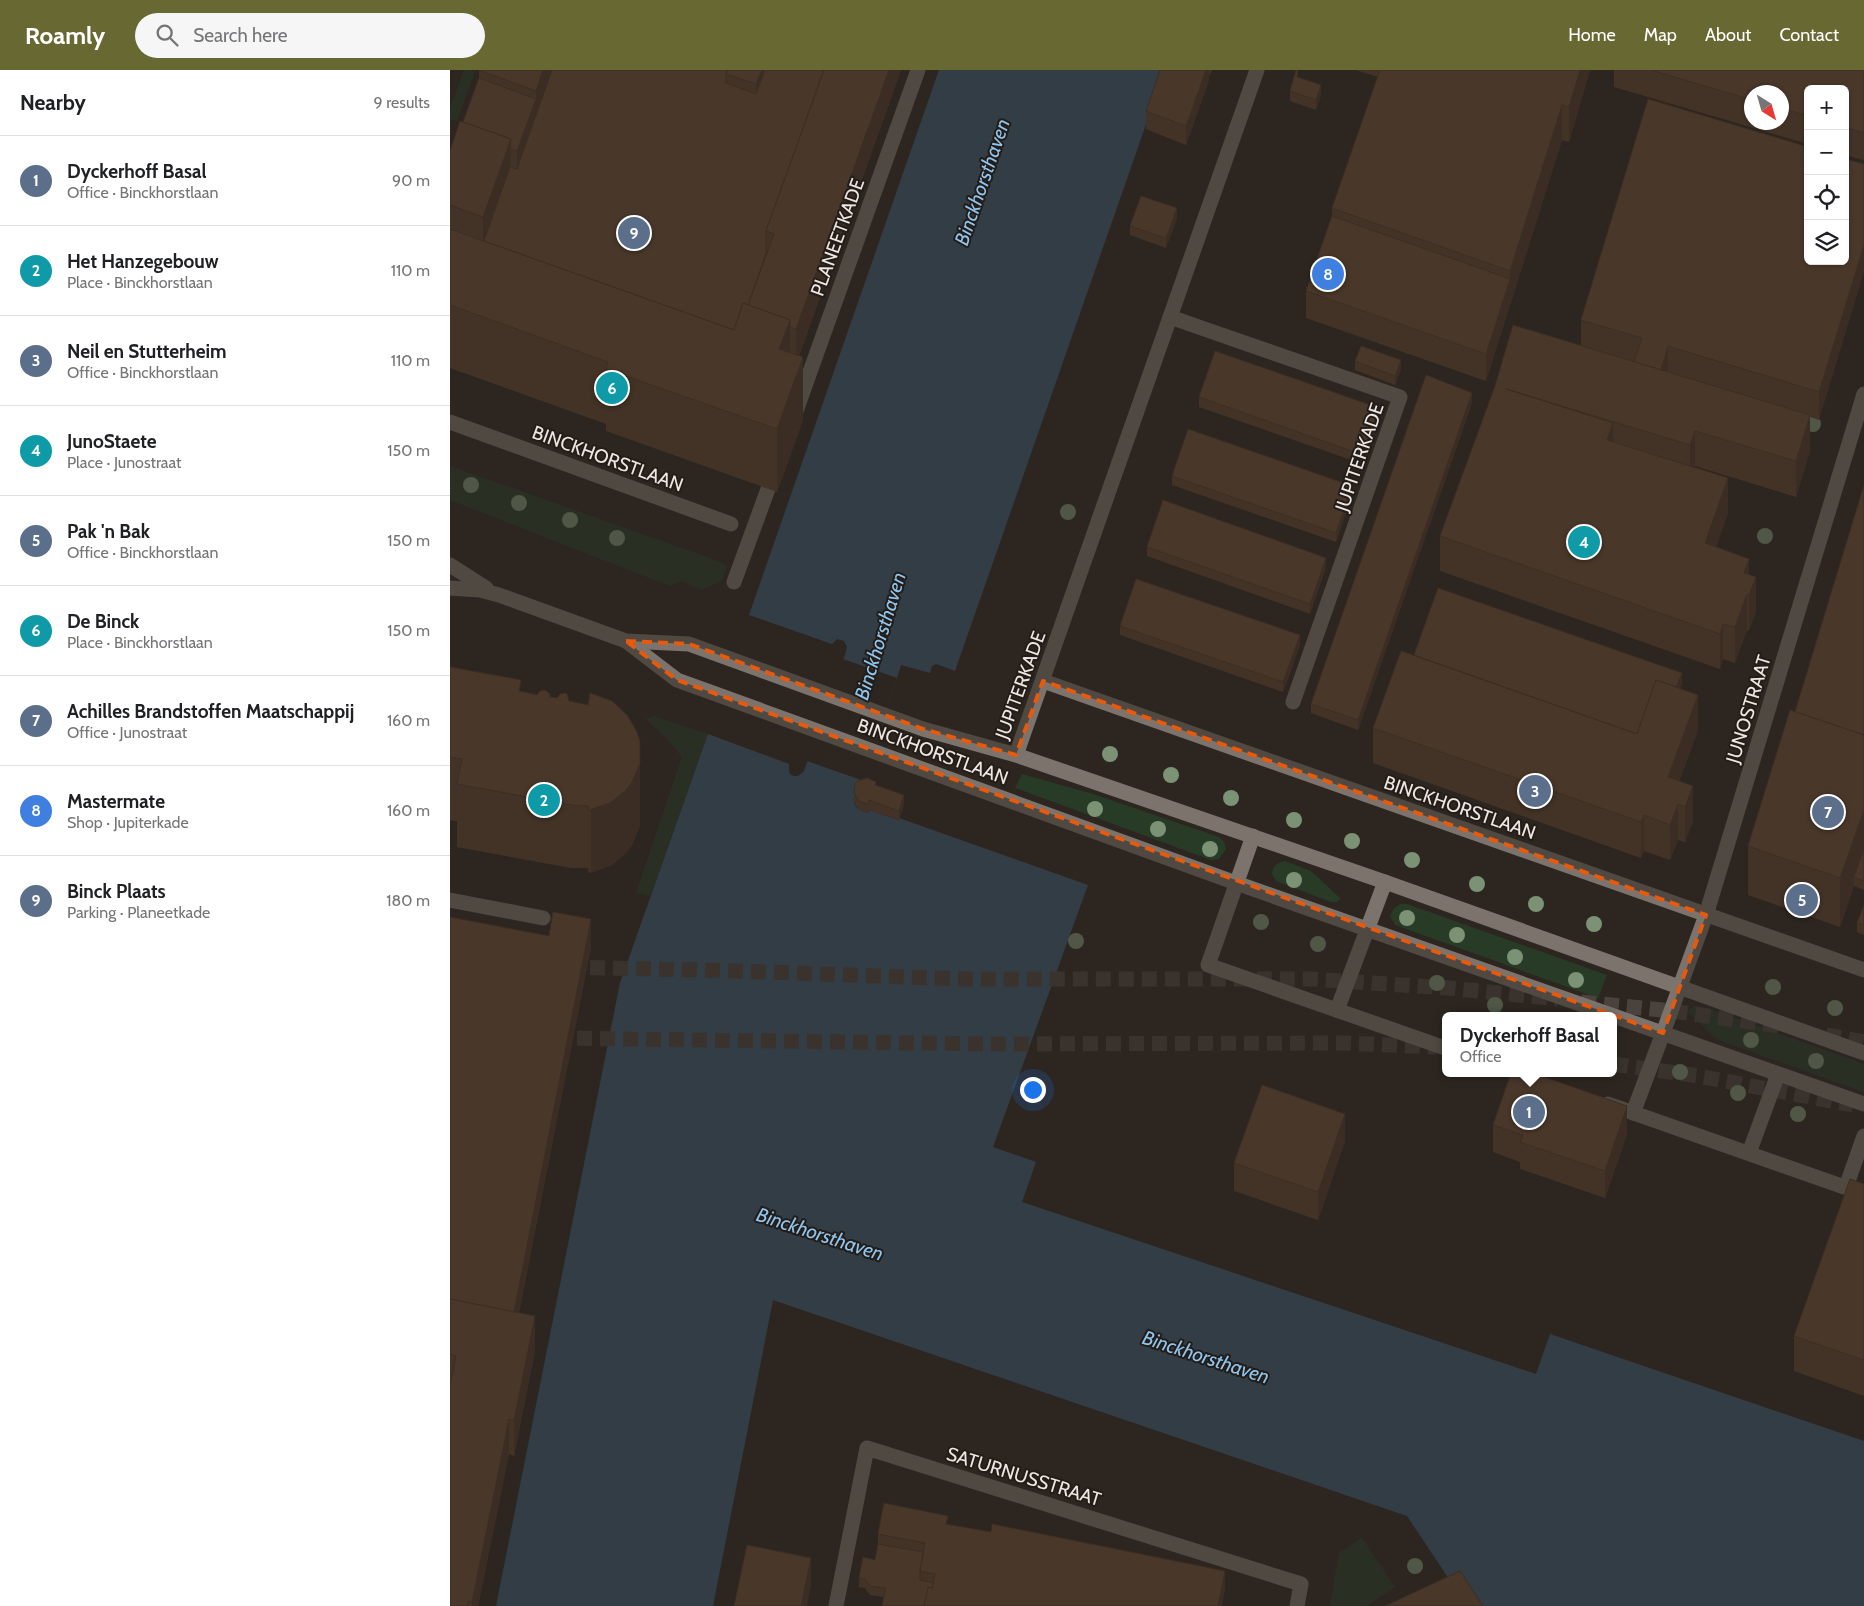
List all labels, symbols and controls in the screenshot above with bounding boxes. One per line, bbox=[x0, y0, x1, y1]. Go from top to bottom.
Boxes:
search box bbox=[135, 13, 485, 58]
text: Roamly bbox=[25, 21, 105, 50]
icon: search bbox=[153, 21, 181, 49]
text: Search here bbox=[193, 24, 288, 47]
text: Home bbox=[1568, 24, 1616, 46]
text: Map bbox=[1644, 24, 1677, 46]
text: About bbox=[1705, 24, 1751, 46]
text: Contact bbox=[1779, 24, 1839, 46]
north arrow bbox=[1744, 85, 1789, 130]
map controls bbox=[1804, 85, 1849, 265]
button: + bbox=[1804, 85, 1849, 130]
text: Nearby bbox=[20, 90, 86, 115]
text: 9 results bbox=[374, 93, 430, 112]
water label: Binckhorsthaven bbox=[949, 116, 1015, 248]
button: − bbox=[1804, 130, 1849, 175]
text: Dyckerhoff Basal bbox=[67, 160, 206, 183]
text: 1 bbox=[33, 171, 39, 190]
text: 90 m bbox=[392, 171, 430, 190]
street label: PLANEETKADE bbox=[806, 175, 869, 299]
button: locate bbox=[1804, 175, 1849, 220]
text: Office · Binckhorstlaan bbox=[67, 183, 218, 202]
pin: 9 bbox=[618, 214, 650, 252]
button: layers bbox=[1804, 220, 1849, 265]
text: Het Hanzegebouw bbox=[67, 250, 219, 273]
pin: 8 bbox=[1312, 255, 1344, 293]
text: 2 bbox=[32, 261, 40, 280]
text: 110 m bbox=[391, 261, 430, 280]
text: Place · Binckhorstlaan bbox=[67, 273, 213, 292]
text: Neil en Stutterheim bbox=[67, 340, 227, 363]
text: 3 bbox=[32, 351, 40, 370]
text: 110 m bbox=[391, 351, 430, 370]
text: Office · Binckhorstlaan bbox=[67, 363, 218, 382]
pin: 6 bbox=[596, 369, 628, 407]
street label: JUPITERKADE bbox=[1330, 400, 1389, 515]
street label: BINCKHORSTLAAN bbox=[529, 420, 686, 496]
text: JunoStaete bbox=[67, 430, 157, 453]
text: 4 bbox=[31, 441, 41, 460]
text: 150 m bbox=[387, 441, 430, 460]
text: Place · Junostraat bbox=[67, 453, 181, 472]
text: Pak 'n Bak bbox=[67, 520, 150, 543]
pin: 4 bbox=[1568, 523, 1600, 561]
text: 5 bbox=[32, 531, 40, 550]
text: 150 m bbox=[387, 531, 430, 550]
text: Office · Binckhorstlaan bbox=[67, 543, 218, 562]
water label: Binckhorsthaven bbox=[849, 569, 911, 703]
text: De Binck bbox=[67, 610, 139, 633]
text: 6 bbox=[32, 621, 41, 640]
text: 150 m bbox=[387, 621, 430, 640]
street label: JUPITERKADE bbox=[990, 628, 1051, 743]
text: Place · Binckhorstlaan bbox=[67, 633, 213, 652]
street label: JUNOSTRAAT bbox=[1721, 652, 1776, 767]
text: Achilles Brandstoffen Maatschappij bbox=[67, 700, 354, 723]
text: 7 bbox=[32, 711, 40, 730]
text: 160 m bbox=[387, 711, 430, 730]
street label: BINCKHORSTLAAN bbox=[854, 713, 1011, 789]
text: Office · Junostraat bbox=[67, 723, 187, 742]
street label: BINCKHORSTLAAN bbox=[1381, 771, 1539, 844]
pin: 3 bbox=[1519, 772, 1551, 810]
pin: 2 bbox=[528, 781, 560, 819]
text: Mastermate bbox=[67, 790, 165, 813]
pin: 7 bbox=[1812, 793, 1844, 831]
text: 8 bbox=[31, 801, 41, 820]
text: 160 m bbox=[387, 801, 430, 820]
text: Shop · Jupiterkade bbox=[67, 813, 189, 832]
text: Binck Plaats bbox=[67, 880, 166, 903]
pin: 5 bbox=[1786, 881, 1818, 919]
text: 9 bbox=[32, 891, 41, 910]
text: 180 m bbox=[386, 891, 430, 910]
text: Parking · Planeetkade bbox=[67, 903, 210, 922]
popup bbox=[1442, 1012, 1617, 1077]
text: Dyckerhoff Basal bbox=[1460, 1024, 1599, 1047]
text: Office bbox=[1460, 1047, 1501, 1066]
your location bbox=[1020, 1077, 1046, 1103]
pin: 1 bbox=[1513, 1093, 1545, 1131]
water label: Binckhorsthaven bbox=[754, 1202, 886, 1266]
water label: Binckhorsthaven bbox=[1140, 1325, 1272, 1389]
street label: SATURNUSSTRAAT bbox=[944, 1442, 1104, 1511]

